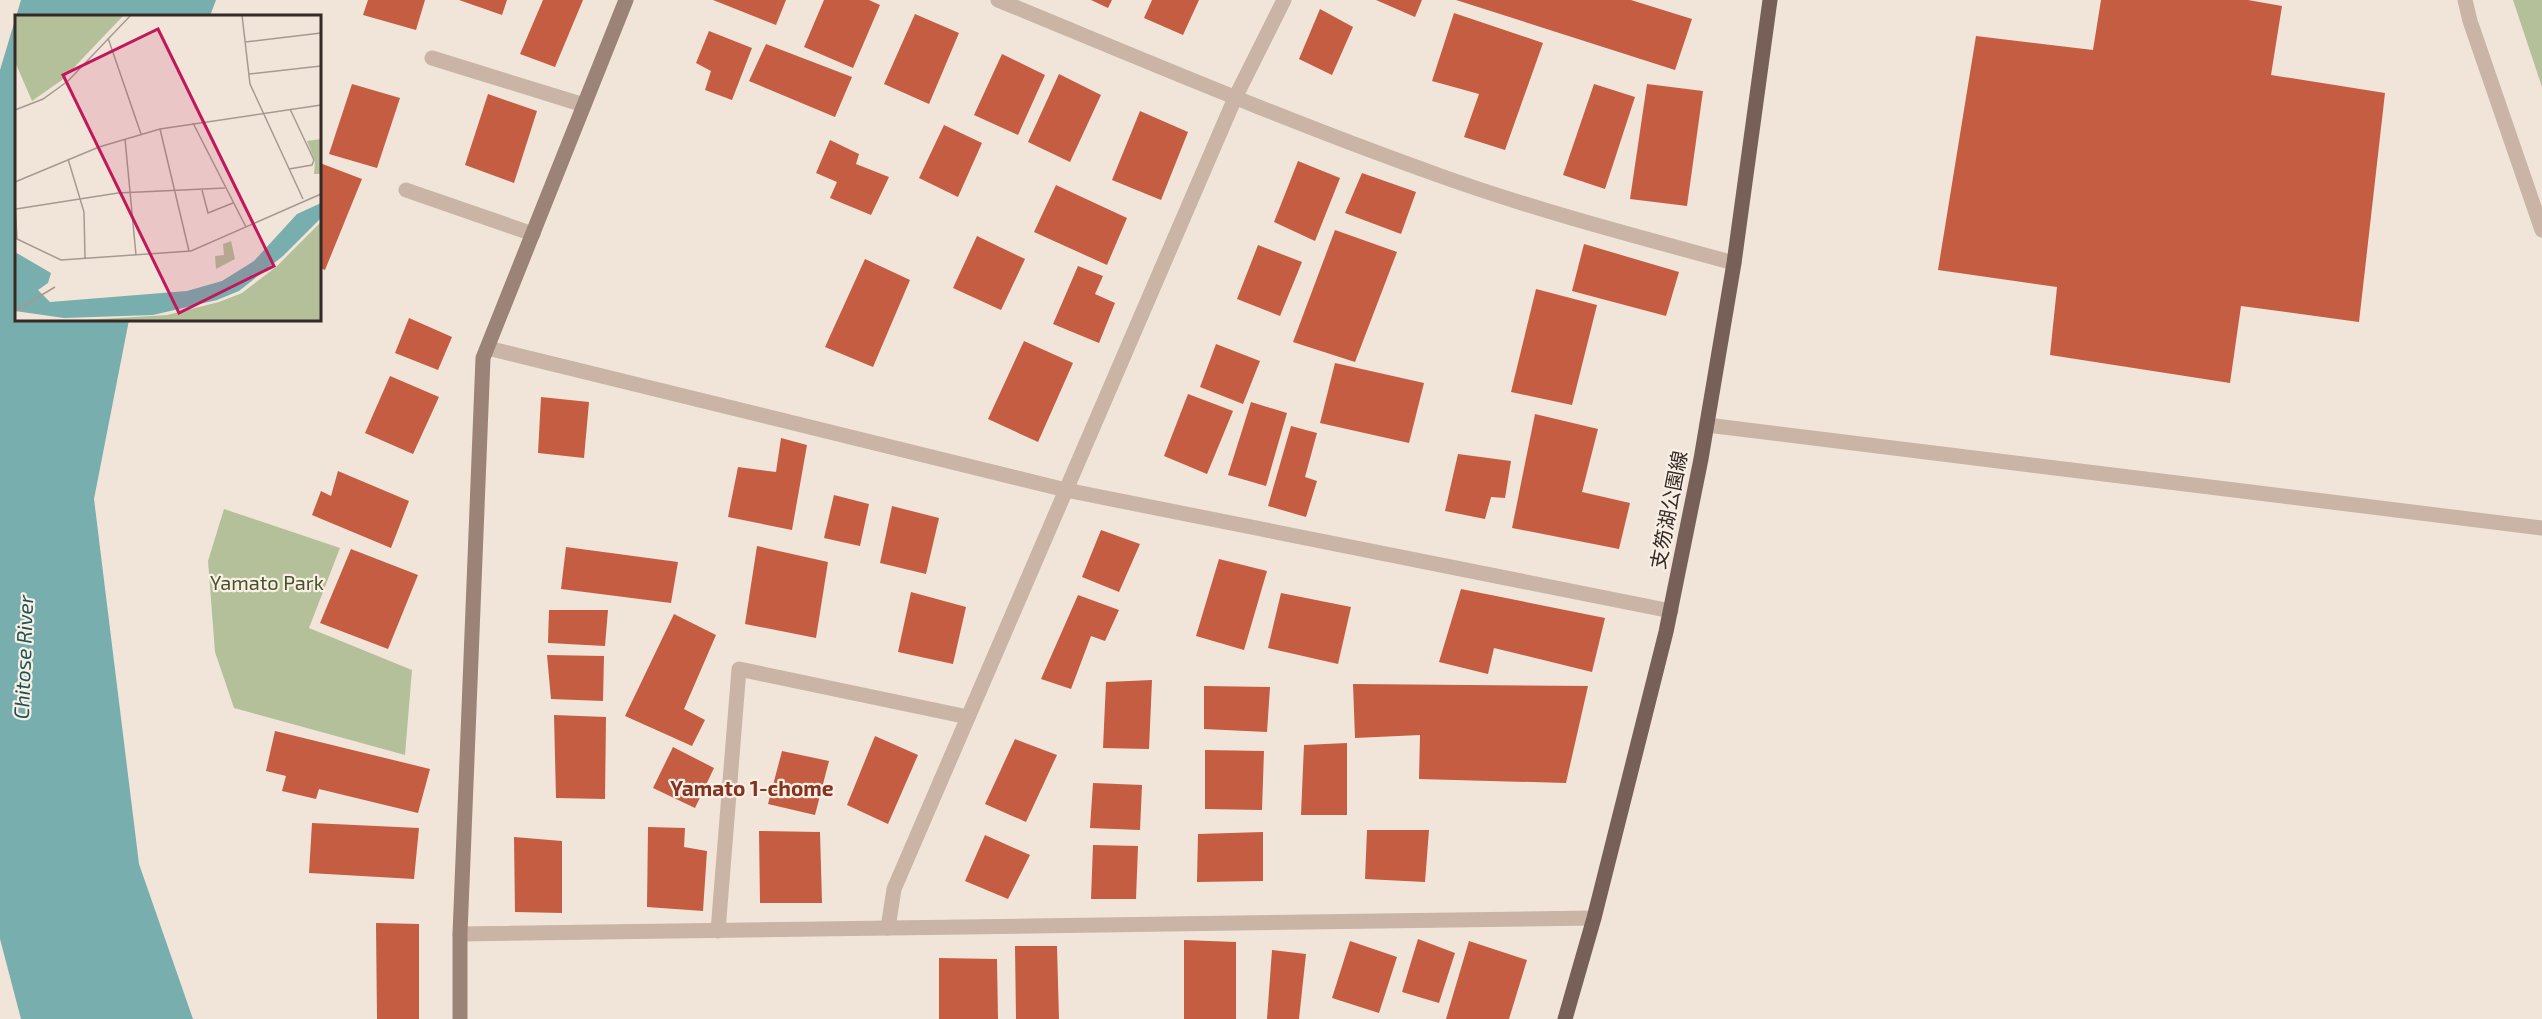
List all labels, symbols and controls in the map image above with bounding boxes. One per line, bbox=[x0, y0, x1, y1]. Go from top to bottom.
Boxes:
inset map bbox=[15, 15, 321, 321]
street label: 支笏湖公園線 bbox=[1645, 449, 1691, 571]
park label: Yamato Park bbox=[210, 570, 324, 594]
water label: Chitose River bbox=[8, 594, 37, 720]
district label: Yamato 1-chome bbox=[670, 775, 834, 800]

